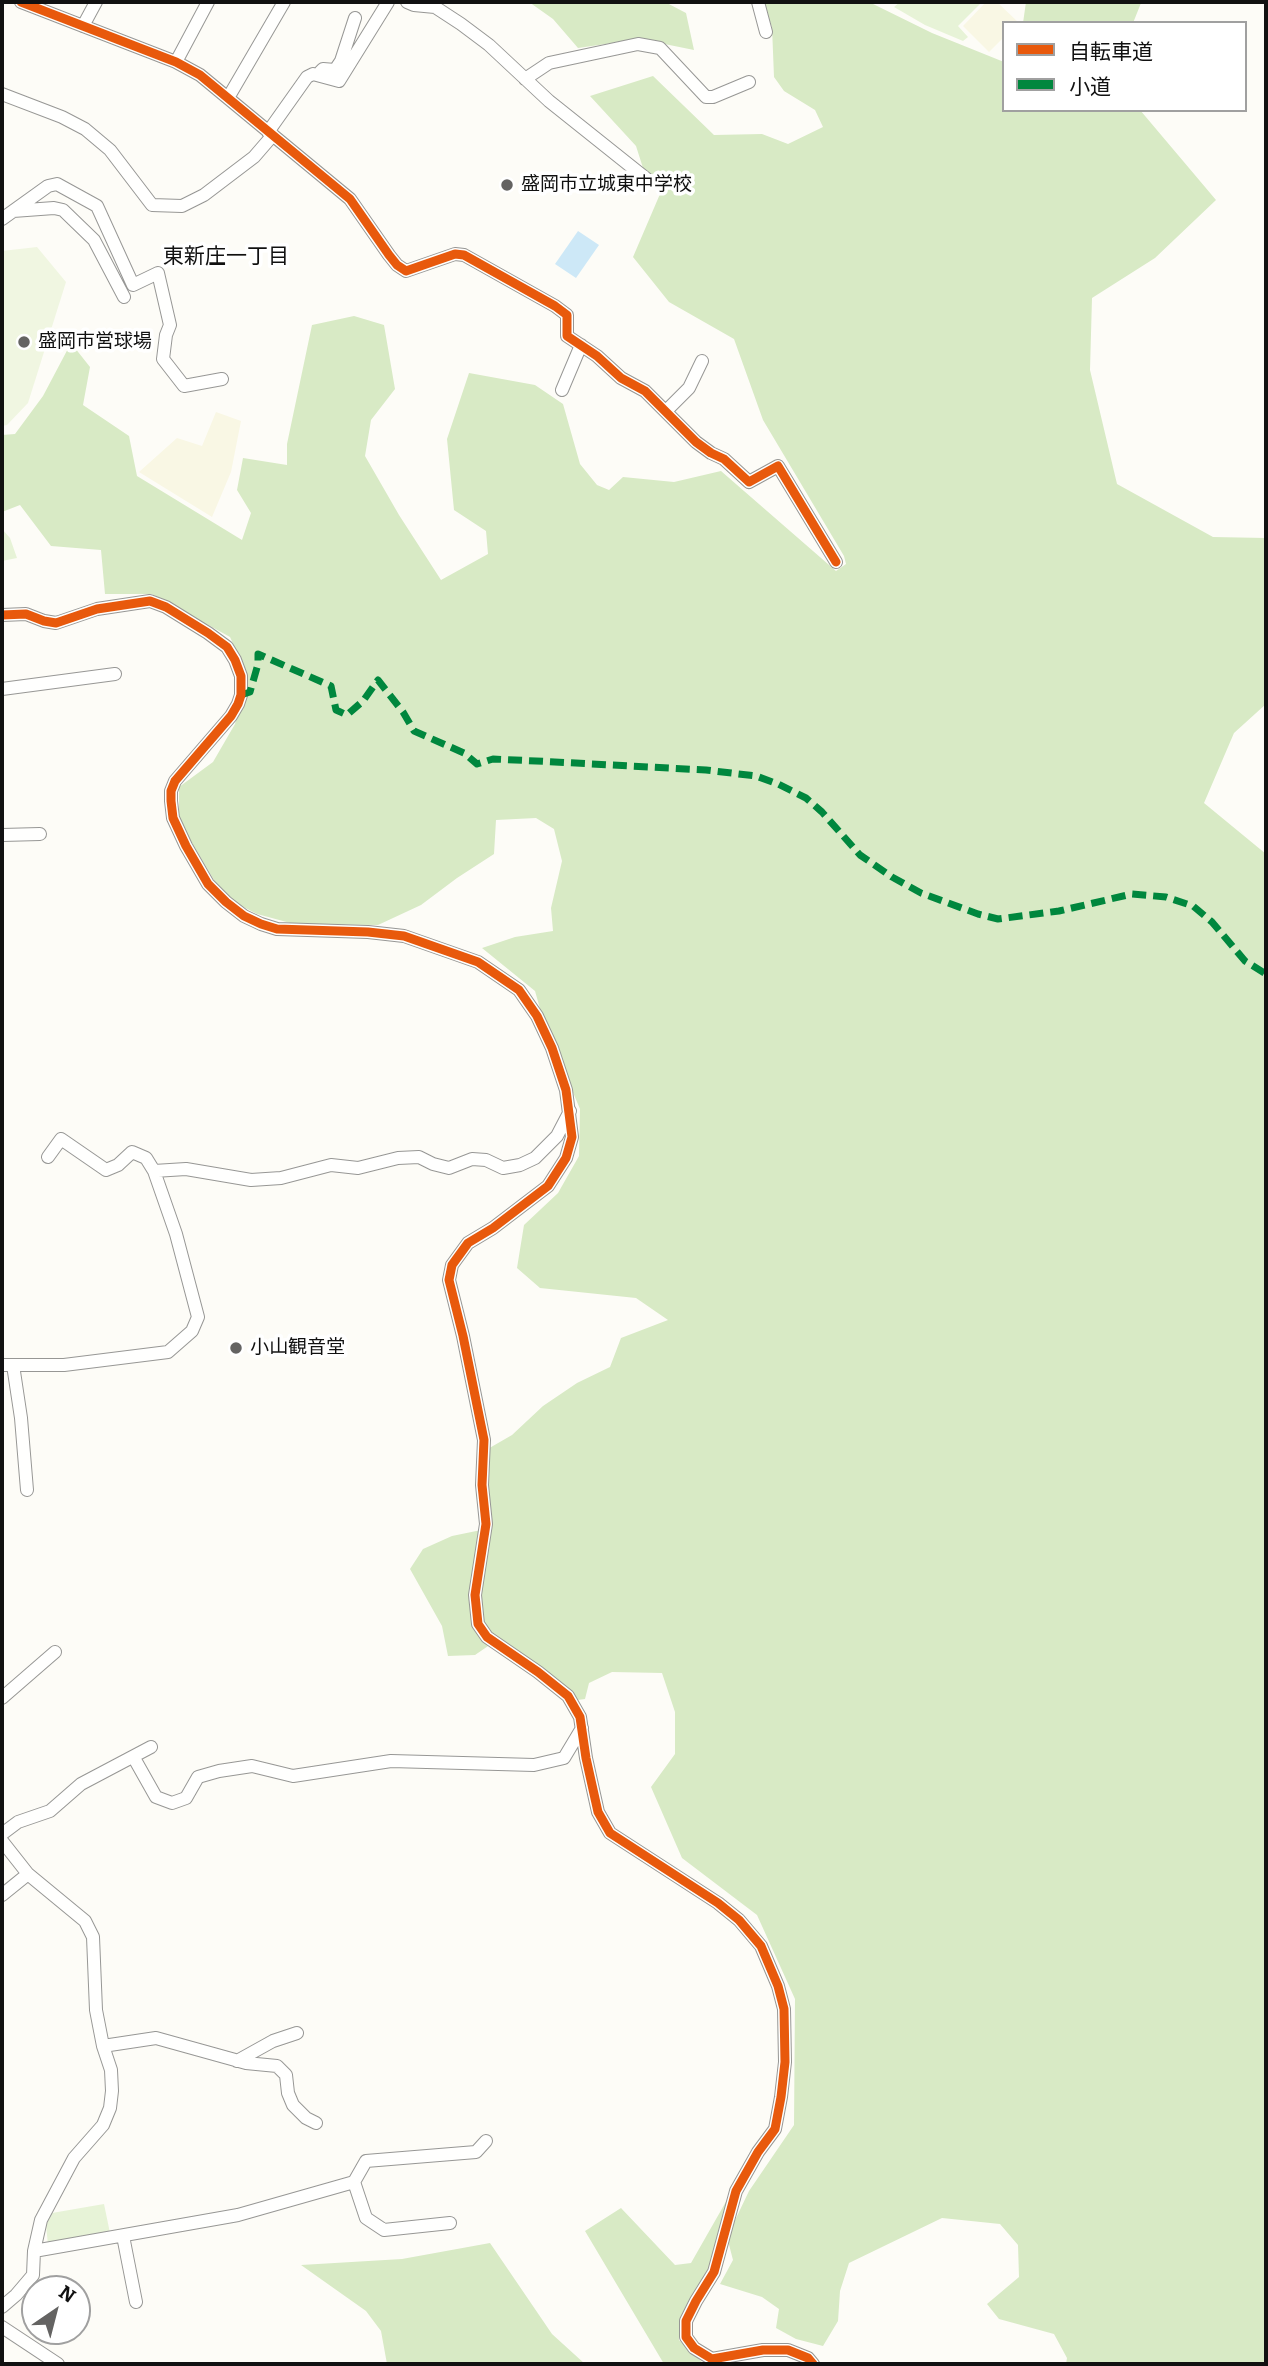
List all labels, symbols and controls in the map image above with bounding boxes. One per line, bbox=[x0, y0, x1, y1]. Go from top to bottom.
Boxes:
legend bbox=[1002, 21, 1247, 112]
text: 自転車道 bbox=[1069, 39, 1153, 65]
text: 小道 bbox=[1069, 74, 1111, 100]
place label: 盛岡市立城東中学校 bbox=[521, 174, 692, 196]
marker: 盛岡市立城東中学校 bbox=[499, 177, 515, 193]
district label: 東新庄一丁目 bbox=[163, 244, 289, 270]
place label: 盛岡市営球場 bbox=[38, 331, 152, 353]
marker: 盛岡市営球場 bbox=[16, 334, 32, 350]
place label: 小山観音堂 bbox=[250, 1337, 345, 1359]
marker: 小山観音堂 bbox=[228, 1340, 244, 1356]
north arrow bbox=[21, 2275, 91, 2345]
text: N bbox=[55, 2280, 80, 2308]

